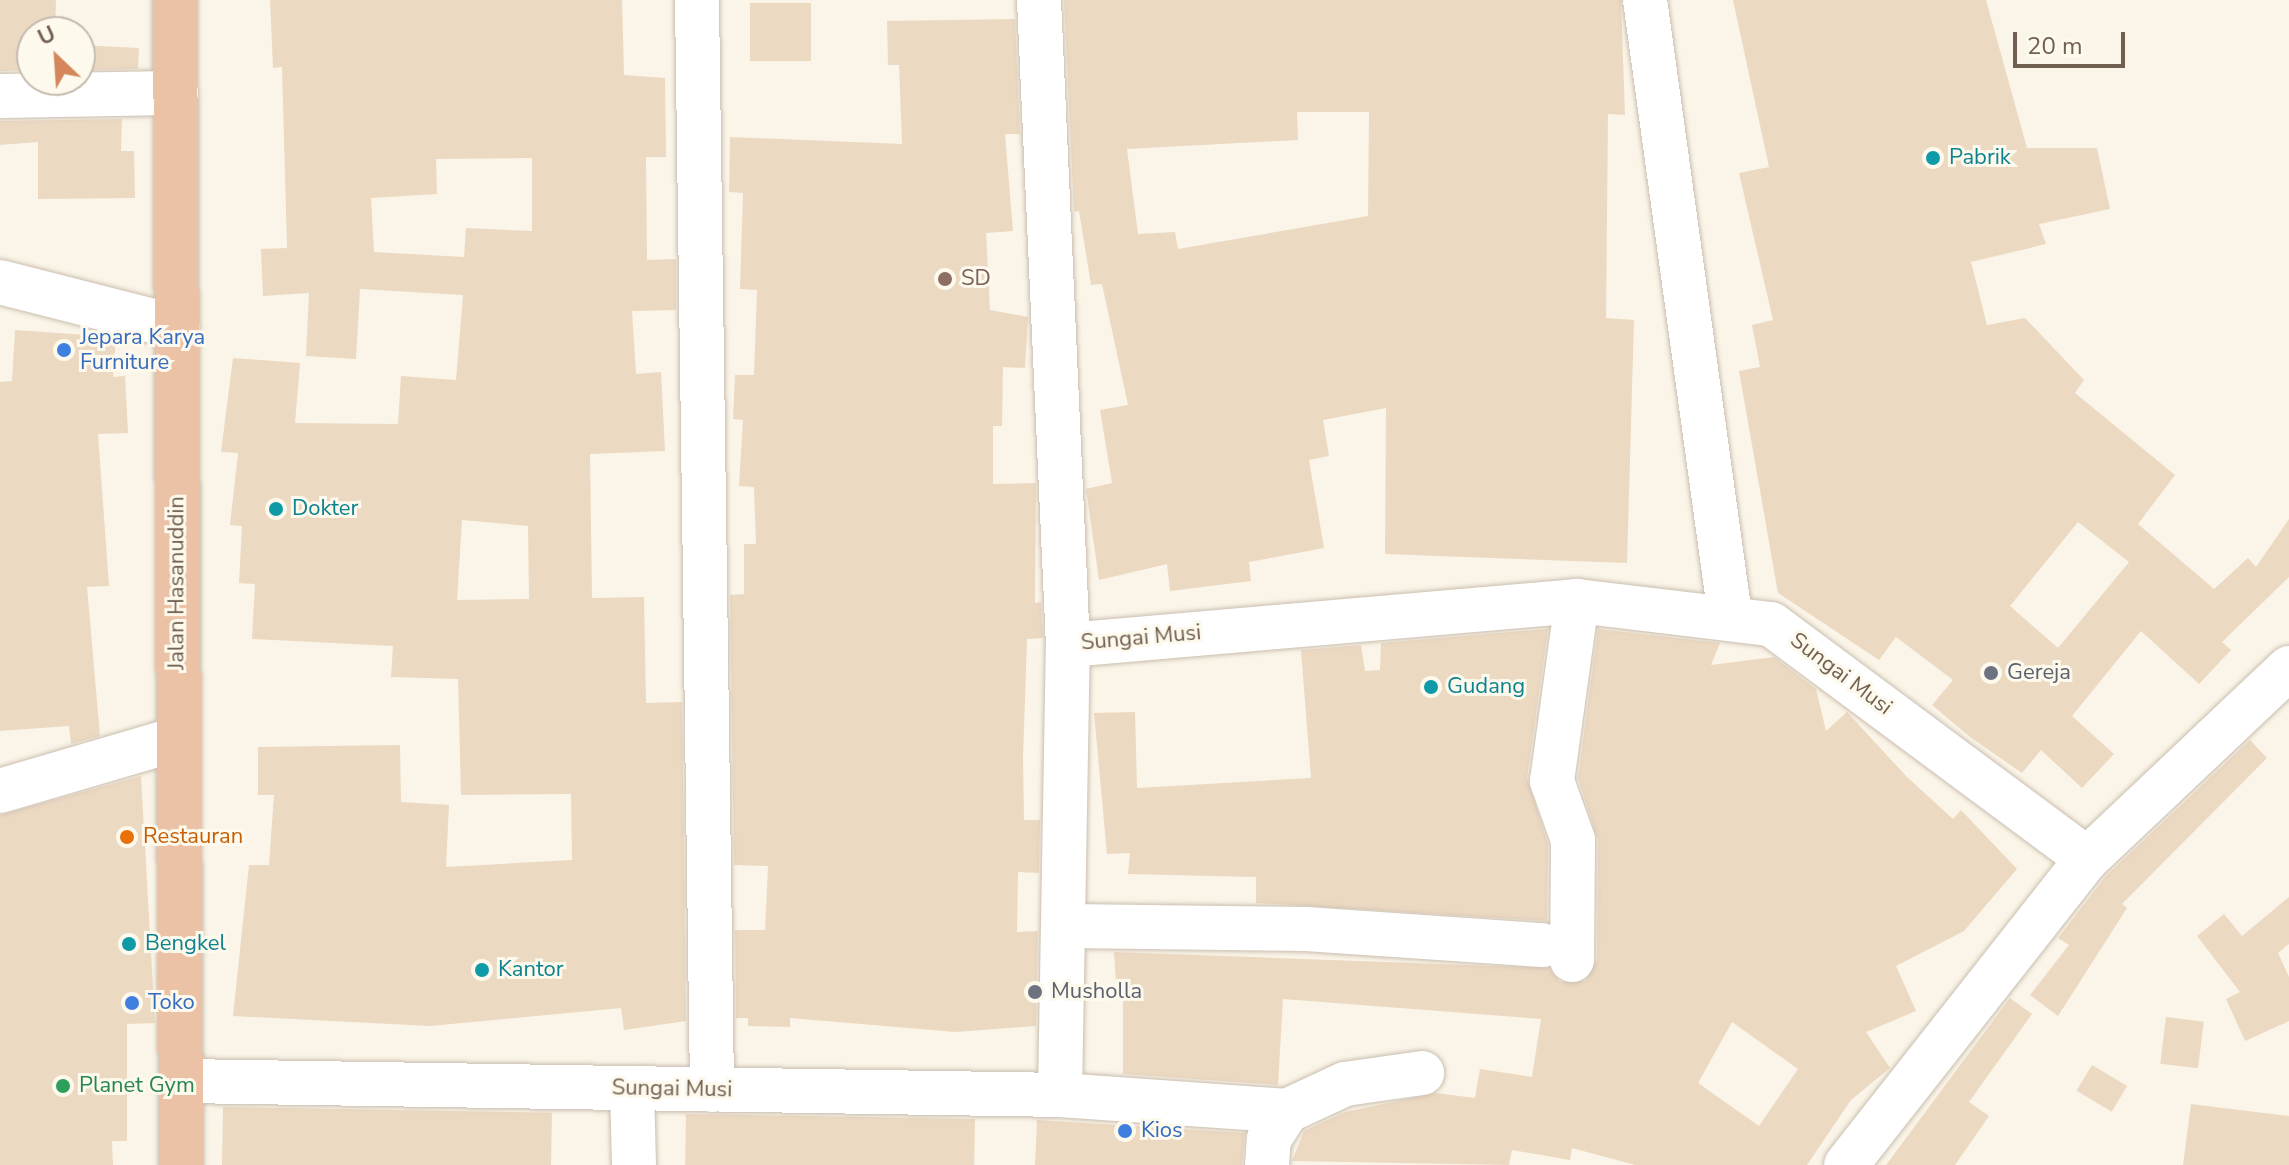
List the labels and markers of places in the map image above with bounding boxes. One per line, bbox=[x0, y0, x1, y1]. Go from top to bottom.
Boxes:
place label: Pabrik bbox=[1949, 145, 2011, 171]
marker: Pabrik bbox=[1924, 149, 1942, 167]
place label: SD bbox=[961, 266, 991, 292]
marker: SD bbox=[936, 270, 954, 288]
place label: Jepara Karya Furniture bbox=[80, 324, 205, 376]
marker: Jepara Karya Furniture bbox=[55, 341, 73, 359]
place label: Dokter bbox=[292, 496, 358, 522]
marker: Dokter bbox=[267, 500, 285, 518]
place label: Gereja bbox=[2007, 660, 2071, 686]
marker: Gereja bbox=[1982, 664, 2000, 682]
place label: Gudang bbox=[1447, 674, 1525, 700]
marker: Gudang bbox=[1422, 678, 1440, 696]
place label: Restauran bbox=[143, 824, 243, 850]
marker: Restauran bbox=[118, 828, 136, 846]
place label: Bengkel bbox=[145, 931, 226, 957]
marker: Bengkel bbox=[120, 935, 138, 953]
place label: Kantor bbox=[498, 957, 564, 983]
marker: Kantor bbox=[473, 961, 491, 979]
place label: Musholla bbox=[1051, 979, 1142, 1005]
marker: Musholla bbox=[1026, 983, 1044, 1001]
place label: Toko bbox=[148, 990, 195, 1016]
marker: Toko bbox=[123, 994, 141, 1012]
place label: Planet Gym bbox=[79, 1073, 195, 1099]
marker: Planet Gym bbox=[54, 1077, 72, 1095]
place label: Kios bbox=[1141, 1118, 1183, 1144]
marker: Kios bbox=[1116, 1122, 1134, 1140]

